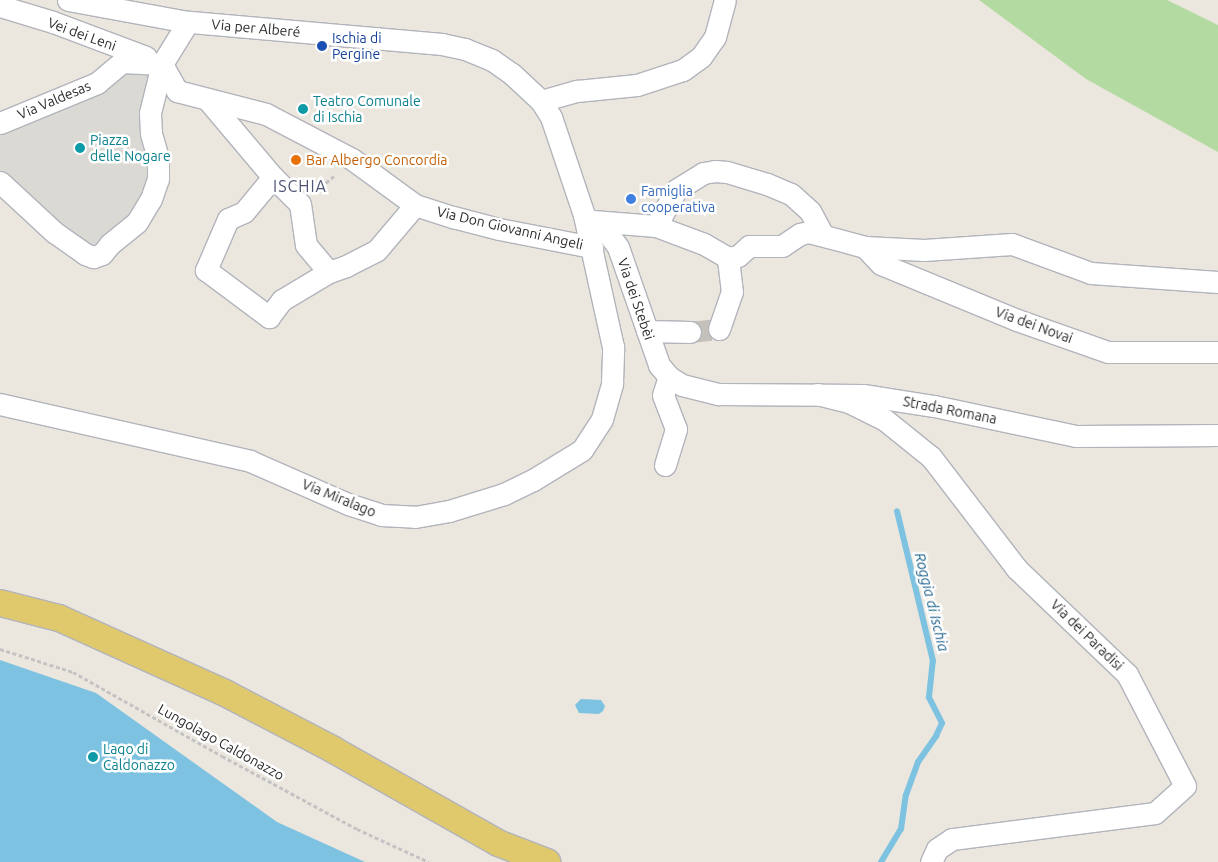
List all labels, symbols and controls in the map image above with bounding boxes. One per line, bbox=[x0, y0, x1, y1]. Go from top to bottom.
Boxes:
street label: Vei dei Leni bbox=[46, 14, 118, 54]
street label: Via per Alberé bbox=[211, 16, 301, 40]
place label: Ischia di Pergine bbox=[332, 30, 382, 62]
marker: Ischia di Pergine bbox=[316, 40, 328, 52]
street label: Via Valdesas bbox=[15, 77, 93, 123]
place label: Teatro Comunale di Ischia bbox=[313, 93, 421, 125]
marker: Teatro Comunale di Ischia bbox=[297, 103, 309, 115]
place label: Piazza delle Nogare bbox=[90, 132, 171, 164]
marker: Piazza delle Nogare bbox=[74, 142, 86, 154]
place label: Bar Albergo Concordia bbox=[306, 152, 448, 168]
marker: Bar Albergo Concordia bbox=[290, 154, 302, 166]
district label: ISCHIA bbox=[272, 176, 328, 196]
place label: Famiglia cooperativa bbox=[641, 183, 715, 216]
marker: Famiglia cooperativa bbox=[625, 193, 637, 205]
street label: Via Don Giovanni Angeli bbox=[435, 203, 585, 253]
street label: Via dei Stebèi bbox=[614, 256, 658, 342]
street label: Via dei Novai bbox=[993, 303, 1075, 347]
street label: Strada Romana bbox=[902, 393, 998, 427]
street label: Via Miralago bbox=[300, 476, 378, 520]
water label: Roggia di Ischia bbox=[911, 551, 953, 653]
street label: Via dei Paradisi bbox=[1047, 596, 1127, 674]
street label: Lungolago Caldonazzo bbox=[155, 700, 287, 784]
place label: Lago di Caldonazzo bbox=[103, 741, 175, 774]
marker: Lago di Caldonazzo bbox=[87, 751, 99, 763]

